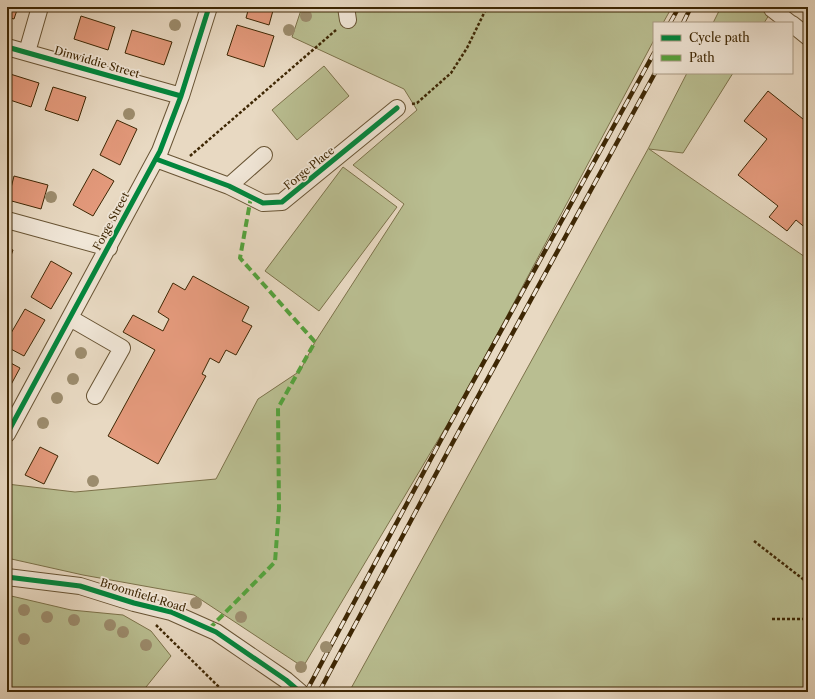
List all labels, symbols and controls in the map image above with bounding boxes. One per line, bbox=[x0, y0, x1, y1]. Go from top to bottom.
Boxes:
legend bbox=[653, 22, 793, 74]
text: Cycle path bbox=[689, 30, 750, 45]
street label: Dinwiddie Street bbox=[53, 43, 141, 81]
text: Path bbox=[689, 50, 715, 65]
street label: Forge Place bbox=[281, 143, 337, 193]
street label: Forge Street bbox=[90, 189, 132, 253]
street label: Broomfield Road bbox=[98, 575, 188, 615]

